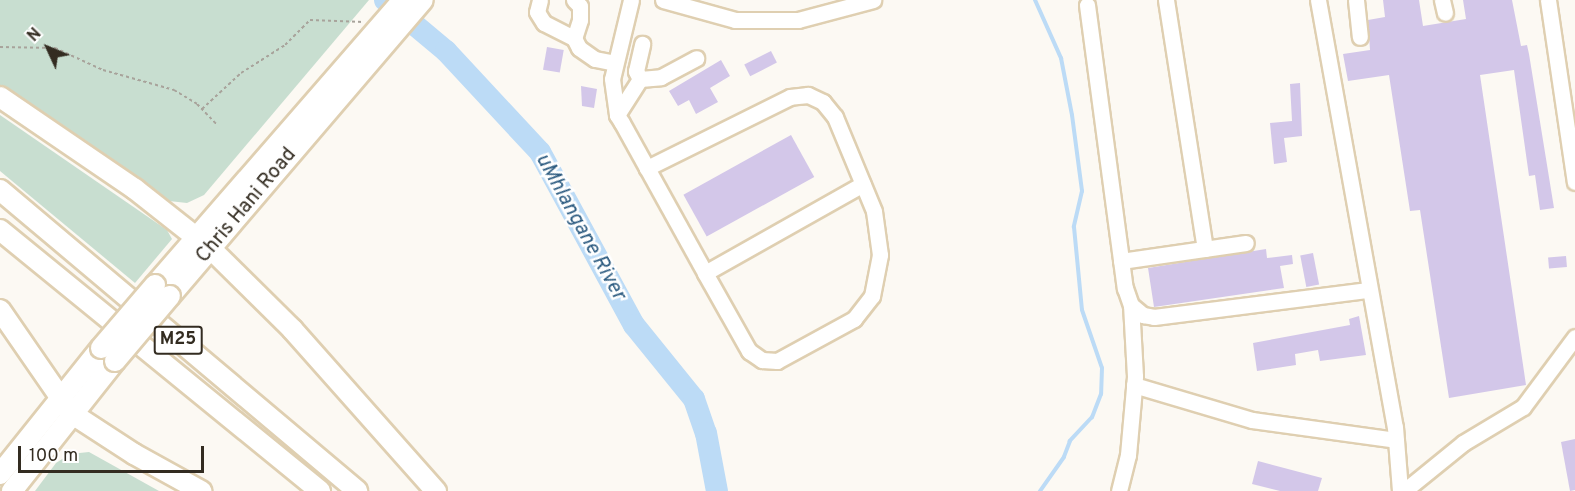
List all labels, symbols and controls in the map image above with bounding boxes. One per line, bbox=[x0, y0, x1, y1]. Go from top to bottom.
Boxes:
north arrow bbox=[18, 18, 78, 78]
text: N bbox=[24, 24, 46, 47]
street label: Chris Hani Road bbox=[192, 144, 302, 268]
water label: uMhlangane River bbox=[529, 149, 631, 305]
road number: M25 bbox=[152, 325, 204, 355]
scale bar bbox=[21, 434, 207, 472]
text: 100 m bbox=[29, 445, 78, 468]

